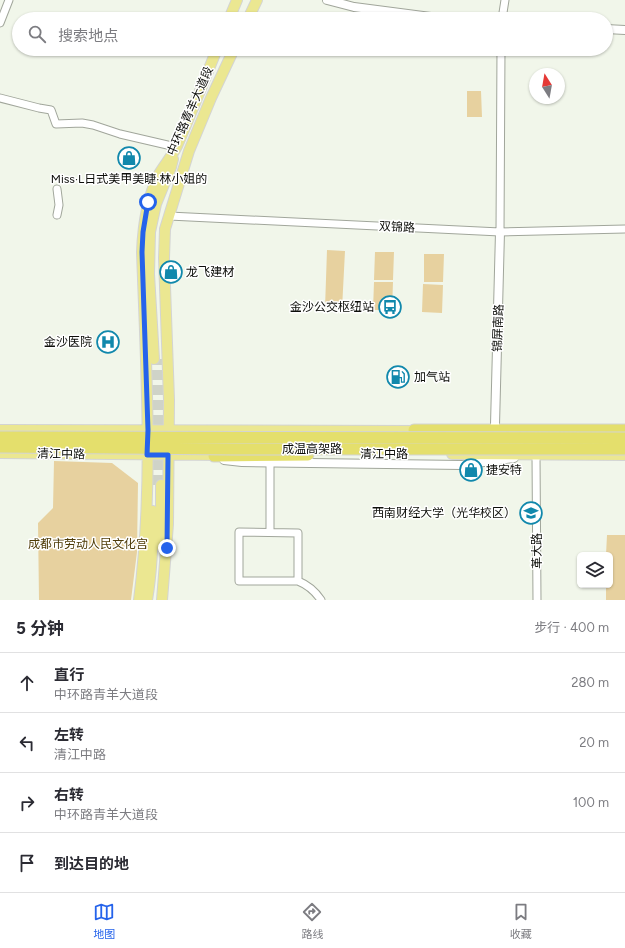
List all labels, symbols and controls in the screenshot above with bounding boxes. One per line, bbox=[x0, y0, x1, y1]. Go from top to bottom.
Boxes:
search box bbox=[12, 12, 613, 56]
icon: search bbox=[26, 23, 48, 45]
text: 搜索地点 bbox=[58, 27, 118, 45]
street label: 中环路青羊大道段 bbox=[164, 64, 216, 158]
north arrow bbox=[529, 68, 565, 104]
shop icon: Miss·L日式美甲美睫·林小姐的 bbox=[116, 145, 142, 171]
place label: Miss·L日式美甲美睫·林小姐的 bbox=[51, 172, 207, 186]
route start bbox=[139, 193, 157, 211]
street label: 双锦路 bbox=[379, 219, 415, 235]
shop icon: 龙飞建材 bbox=[158, 259, 184, 285]
place label: 龙飞建材 bbox=[186, 265, 234, 279]
bus stop icon: 金沙公交枢纽站 bbox=[377, 294, 403, 320]
place label: 金沙公交枢纽站 bbox=[290, 300, 374, 314]
street label: 锦屏南路 bbox=[490, 304, 506, 352]
hospital icon: 金沙医院 bbox=[95, 329, 121, 355]
place label: 金沙医院 bbox=[44, 335, 92, 349]
fuel station icon: 加气站 bbox=[385, 364, 411, 390]
place label: 加气站 bbox=[414, 370, 450, 384]
street label: 成温高架路 bbox=[282, 442, 342, 456]
street label: 清江中路 bbox=[37, 447, 85, 461]
street label: 清江中路 bbox=[360, 447, 408, 461]
shop icon: 捷安特 bbox=[458, 457, 484, 483]
place label: 捷安特 bbox=[486, 463, 522, 477]
school or university icon: 西南财经大学（光华校区） bbox=[518, 500, 544, 526]
place label: 西南财经大学（光华校区） bbox=[372, 506, 516, 520]
street label: 革大路 bbox=[530, 533, 544, 569]
park label: 成都市劳动人民文化宫 bbox=[28, 537, 148, 551]
route end bbox=[158, 539, 176, 557]
map controls bbox=[577, 552, 613, 588]
button: layers bbox=[577, 552, 613, 588]
text: 5 分钟 bbox=[16, 618, 64, 638]
text: 步行 · 400 m bbox=[534, 620, 609, 635]
text: 直行 bbox=[54, 666, 84, 684]
icon: ahead bbox=[16, 672, 38, 694]
text: 280 m bbox=[571, 675, 609, 690]
text: 中环路青羊大道段 bbox=[54, 687, 158, 702]
text: 左转 bbox=[54, 726, 84, 744]
icon: left bbox=[16, 732, 38, 754]
text: 20 m bbox=[579, 735, 609, 750]
text: 清江中路 bbox=[54, 747, 106, 762]
text: 右转 bbox=[54, 786, 84, 804]
icon: right bbox=[16, 792, 38, 814]
text: 100 m bbox=[573, 795, 609, 810]
text: 中环路青羊大道段 bbox=[54, 807, 158, 822]
icon: arrive bbox=[16, 852, 38, 874]
text: 到达目的地 bbox=[54, 855, 129, 873]
tab: 地图 bbox=[93, 901, 115, 941]
tab: 路线 bbox=[301, 901, 323, 941]
tab: 收藏 bbox=[510, 901, 532, 941]

